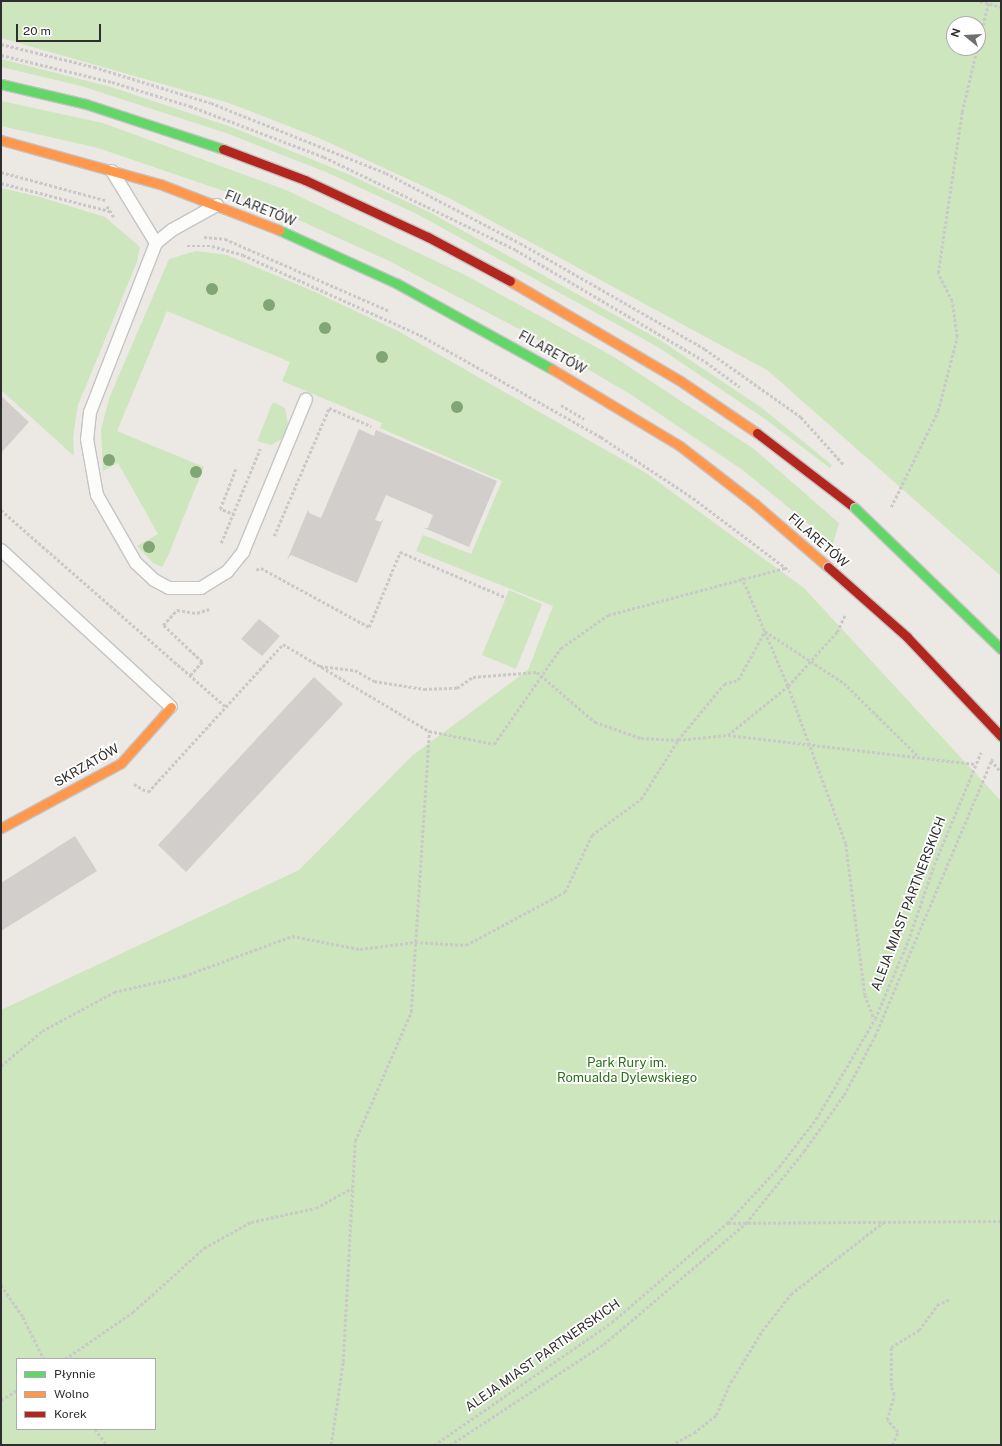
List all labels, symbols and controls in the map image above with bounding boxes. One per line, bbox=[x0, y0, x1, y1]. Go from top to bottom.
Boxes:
scale bar bbox=[18, 16, 103, 42]
north arrow bbox=[946, 16, 986, 56]
text: 20 m bbox=[23, 24, 51, 38]
text: N bbox=[948, 27, 963, 39]
street label: FILARETÓW bbox=[222, 188, 298, 230]
street label: FILARETÓW bbox=[516, 328, 588, 378]
street label: FILARETÓW bbox=[785, 511, 851, 571]
street label: SKRZATÓW bbox=[52, 741, 122, 791]
street label: ALEJA MIAST PARTNERSKICH bbox=[869, 815, 949, 993]
park label: Park Rury im. Romualda Dylewskiego bbox=[557, 1056, 697, 1087]
street label: ALEJA MIAST PARTNERSKICH bbox=[463, 1296, 623, 1416]
legend bbox=[16, 1358, 156, 1430]
text: Płynnie bbox=[54, 1367, 96, 1381]
text: Wolno bbox=[54, 1387, 89, 1401]
text: Korek bbox=[54, 1407, 87, 1421]

